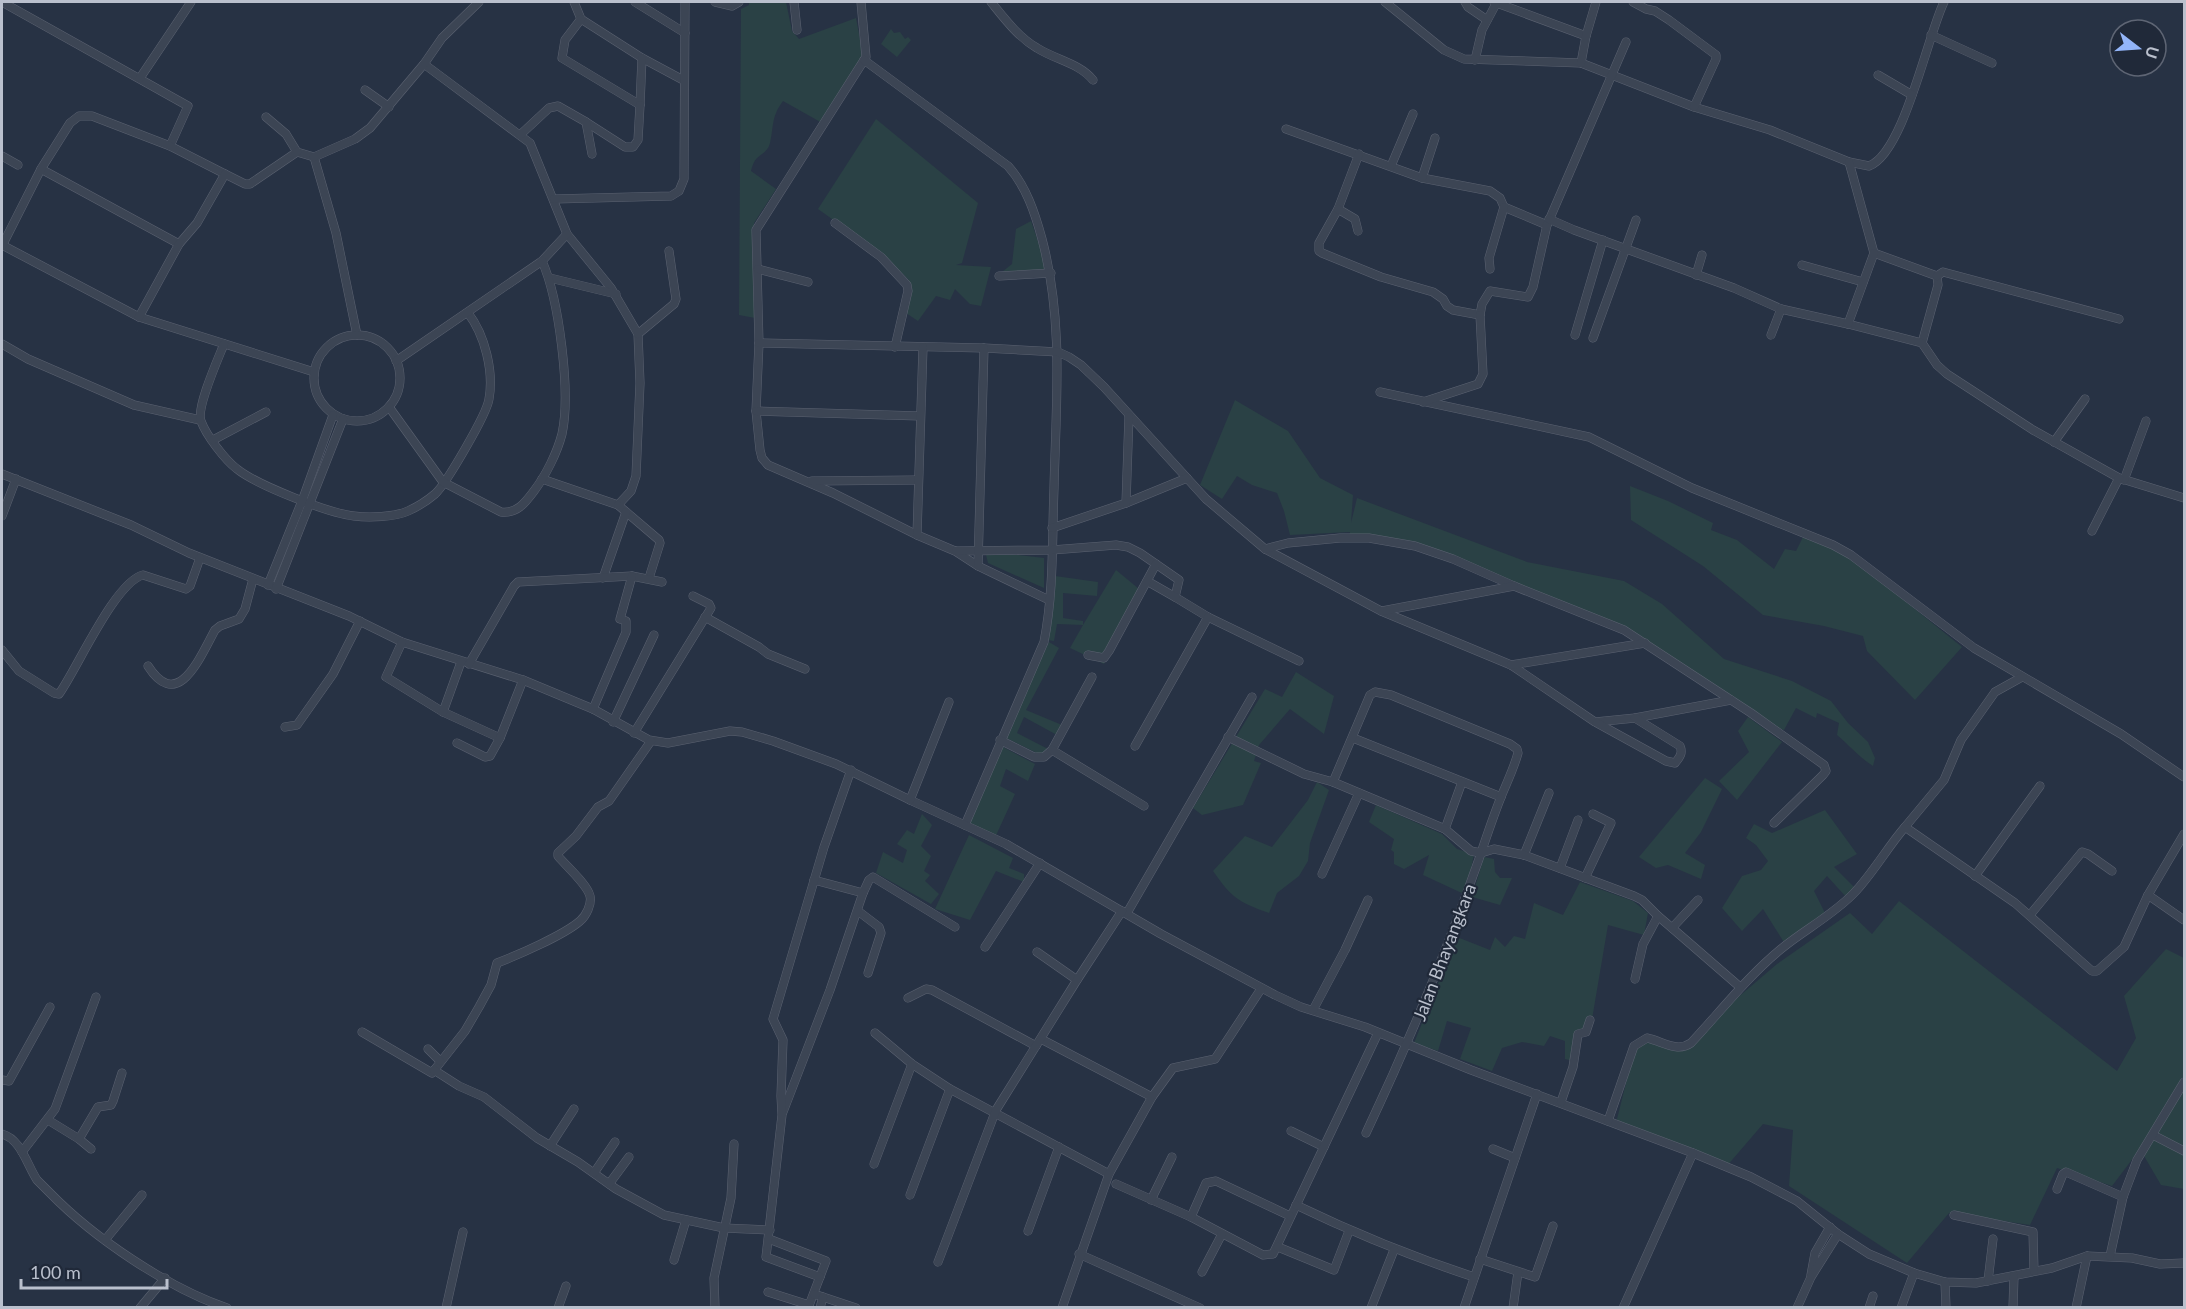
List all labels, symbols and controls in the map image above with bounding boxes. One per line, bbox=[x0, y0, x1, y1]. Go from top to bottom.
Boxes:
north arrow bbox=[2108, 18, 2168, 78]
text: U bbox=[2142, 44, 2164, 61]
street label: Jalan Bhayangkara bbox=[1408, 880, 1480, 1024]
scale bar bbox=[21, 1252, 166, 1290]
text: 100 m bbox=[30, 1261, 81, 1283]

